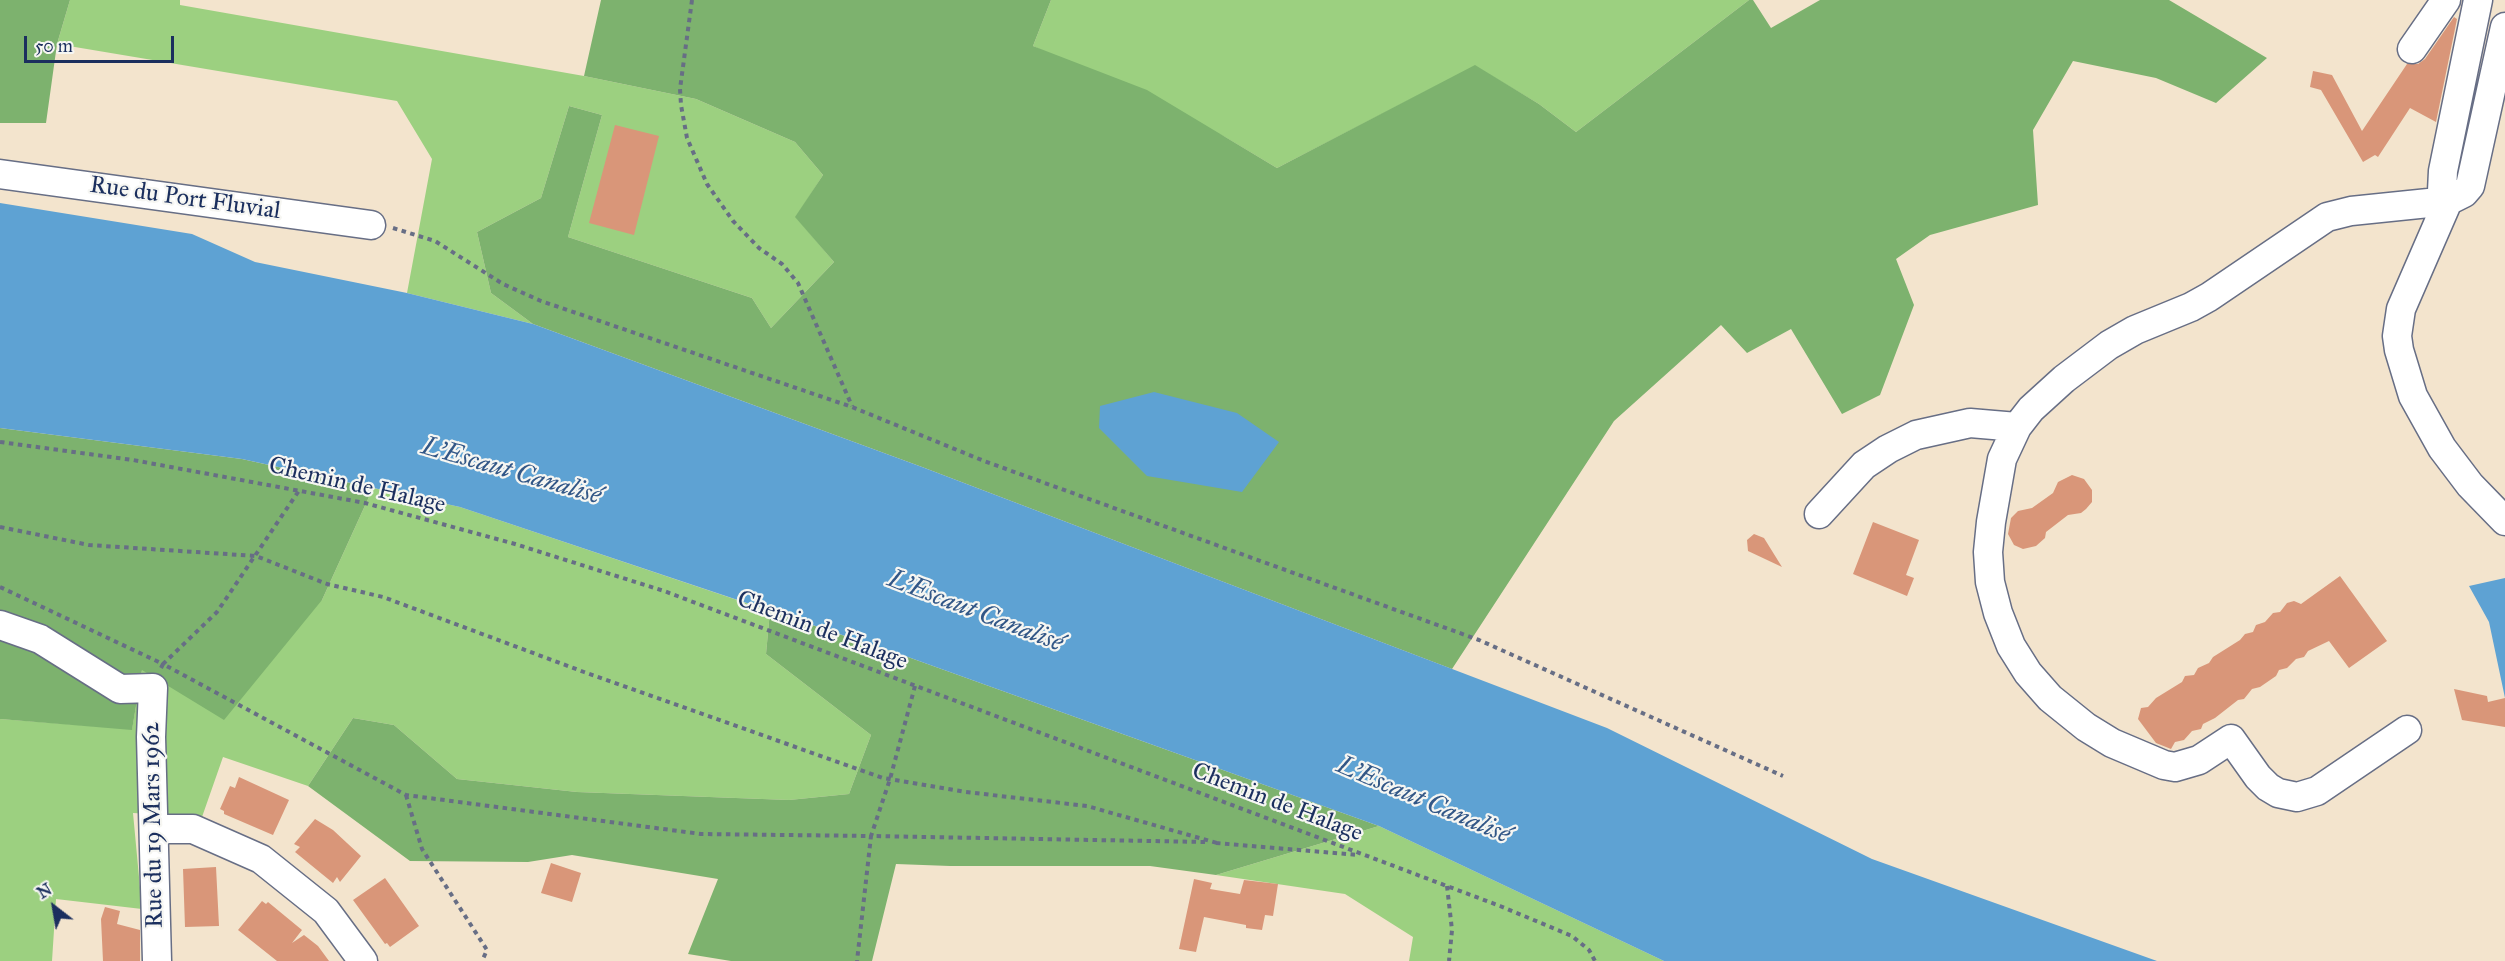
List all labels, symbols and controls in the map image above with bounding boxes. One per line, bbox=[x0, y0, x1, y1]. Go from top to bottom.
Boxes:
scale bar bbox=[27, 24, 177, 62]
text: 50 m bbox=[35, 35, 73, 57]
street label: Rue du Port Fluvial bbox=[88, 171, 282, 227]
water label: L'Escaut Canalisé bbox=[418, 431, 604, 513]
street label: Chemin de Halage bbox=[266, 452, 448, 520]
water label: L'Escaut Canalisé bbox=[883, 564, 1067, 660]
street label: Chemin de Halage bbox=[733, 585, 911, 677]
street label: Rue du 19 Mars 1962 bbox=[138, 722, 170, 928]
water label: L'Escaut Canalisé bbox=[1332, 750, 1514, 852]
street label: Chemin de Halage bbox=[1188, 757, 1366, 849]
north arrow bbox=[24, 877, 84, 937]
text: N bbox=[34, 880, 55, 903]

